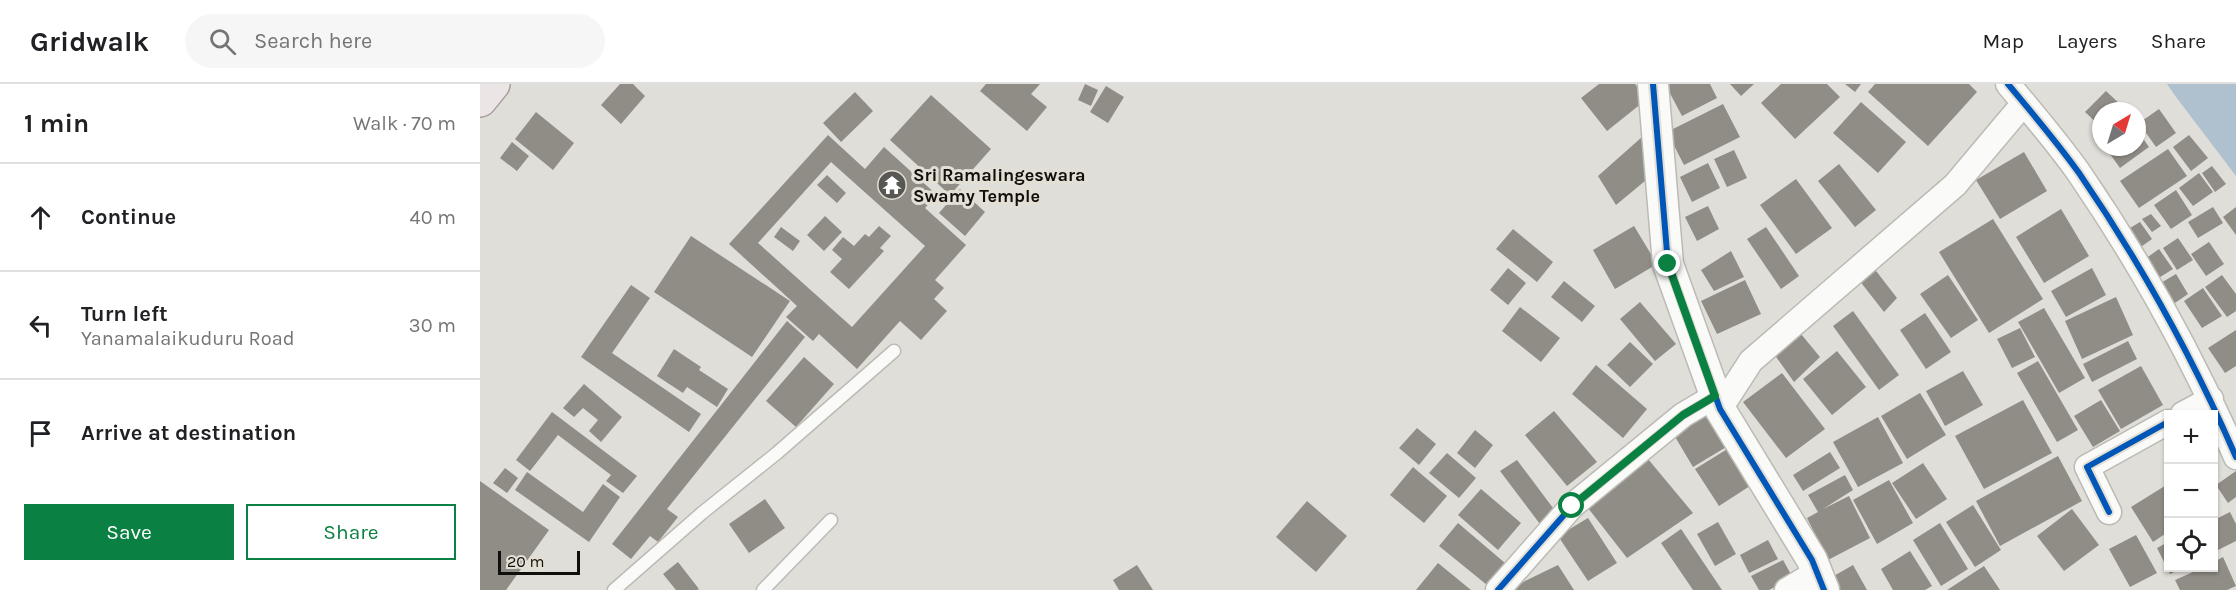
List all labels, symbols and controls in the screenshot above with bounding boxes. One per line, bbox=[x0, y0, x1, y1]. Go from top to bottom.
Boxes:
search box bbox=[185, 14, 605, 68]
text: Gridwalk bbox=[30, 25, 149, 58]
icon: search bbox=[206, 25, 239, 58]
text: Search here bbox=[254, 28, 372, 54]
text: Map bbox=[1982, 29, 2024, 53]
text: Layers bbox=[2057, 29, 2118, 53]
text: Share bbox=[2151, 29, 2206, 53]
north arrow bbox=[2092, 102, 2146, 156]
text: 1 min bbox=[24, 108, 89, 139]
text: Walk · 70 m bbox=[353, 112, 456, 135]
place label: Sri Ramalingeswara Swamy Temple bbox=[913, 164, 1086, 207]
temple icon: Sri Ramalingeswara Swamy Temple bbox=[876, 169, 908, 201]
icon: ahead bbox=[24, 201, 57, 234]
text: Continue bbox=[81, 204, 176, 230]
text: 40 m bbox=[410, 206, 456, 229]
route end bbox=[1654, 250, 1680, 276]
text: Turn left bbox=[81, 301, 168, 327]
icon: left bbox=[24, 309, 57, 342]
text: 30 m bbox=[409, 314, 456, 337]
text: Yanamalaikuduru Road bbox=[81, 327, 295, 350]
map controls bbox=[2164, 410, 2218, 572]
button: + bbox=[2164, 410, 2218, 464]
icon: arrive bbox=[24, 417, 57, 450]
text: Arrive at destination bbox=[81, 420, 296, 446]
button: − bbox=[2164, 464, 2218, 518]
route start bbox=[1558, 492, 1584, 518]
button: Save bbox=[24, 504, 234, 560]
button: Share bbox=[246, 504, 456, 560]
button: locate bbox=[2164, 518, 2218, 572]
scale bar bbox=[498, 548, 580, 576]
text: 20 m bbox=[507, 552, 545, 571]

